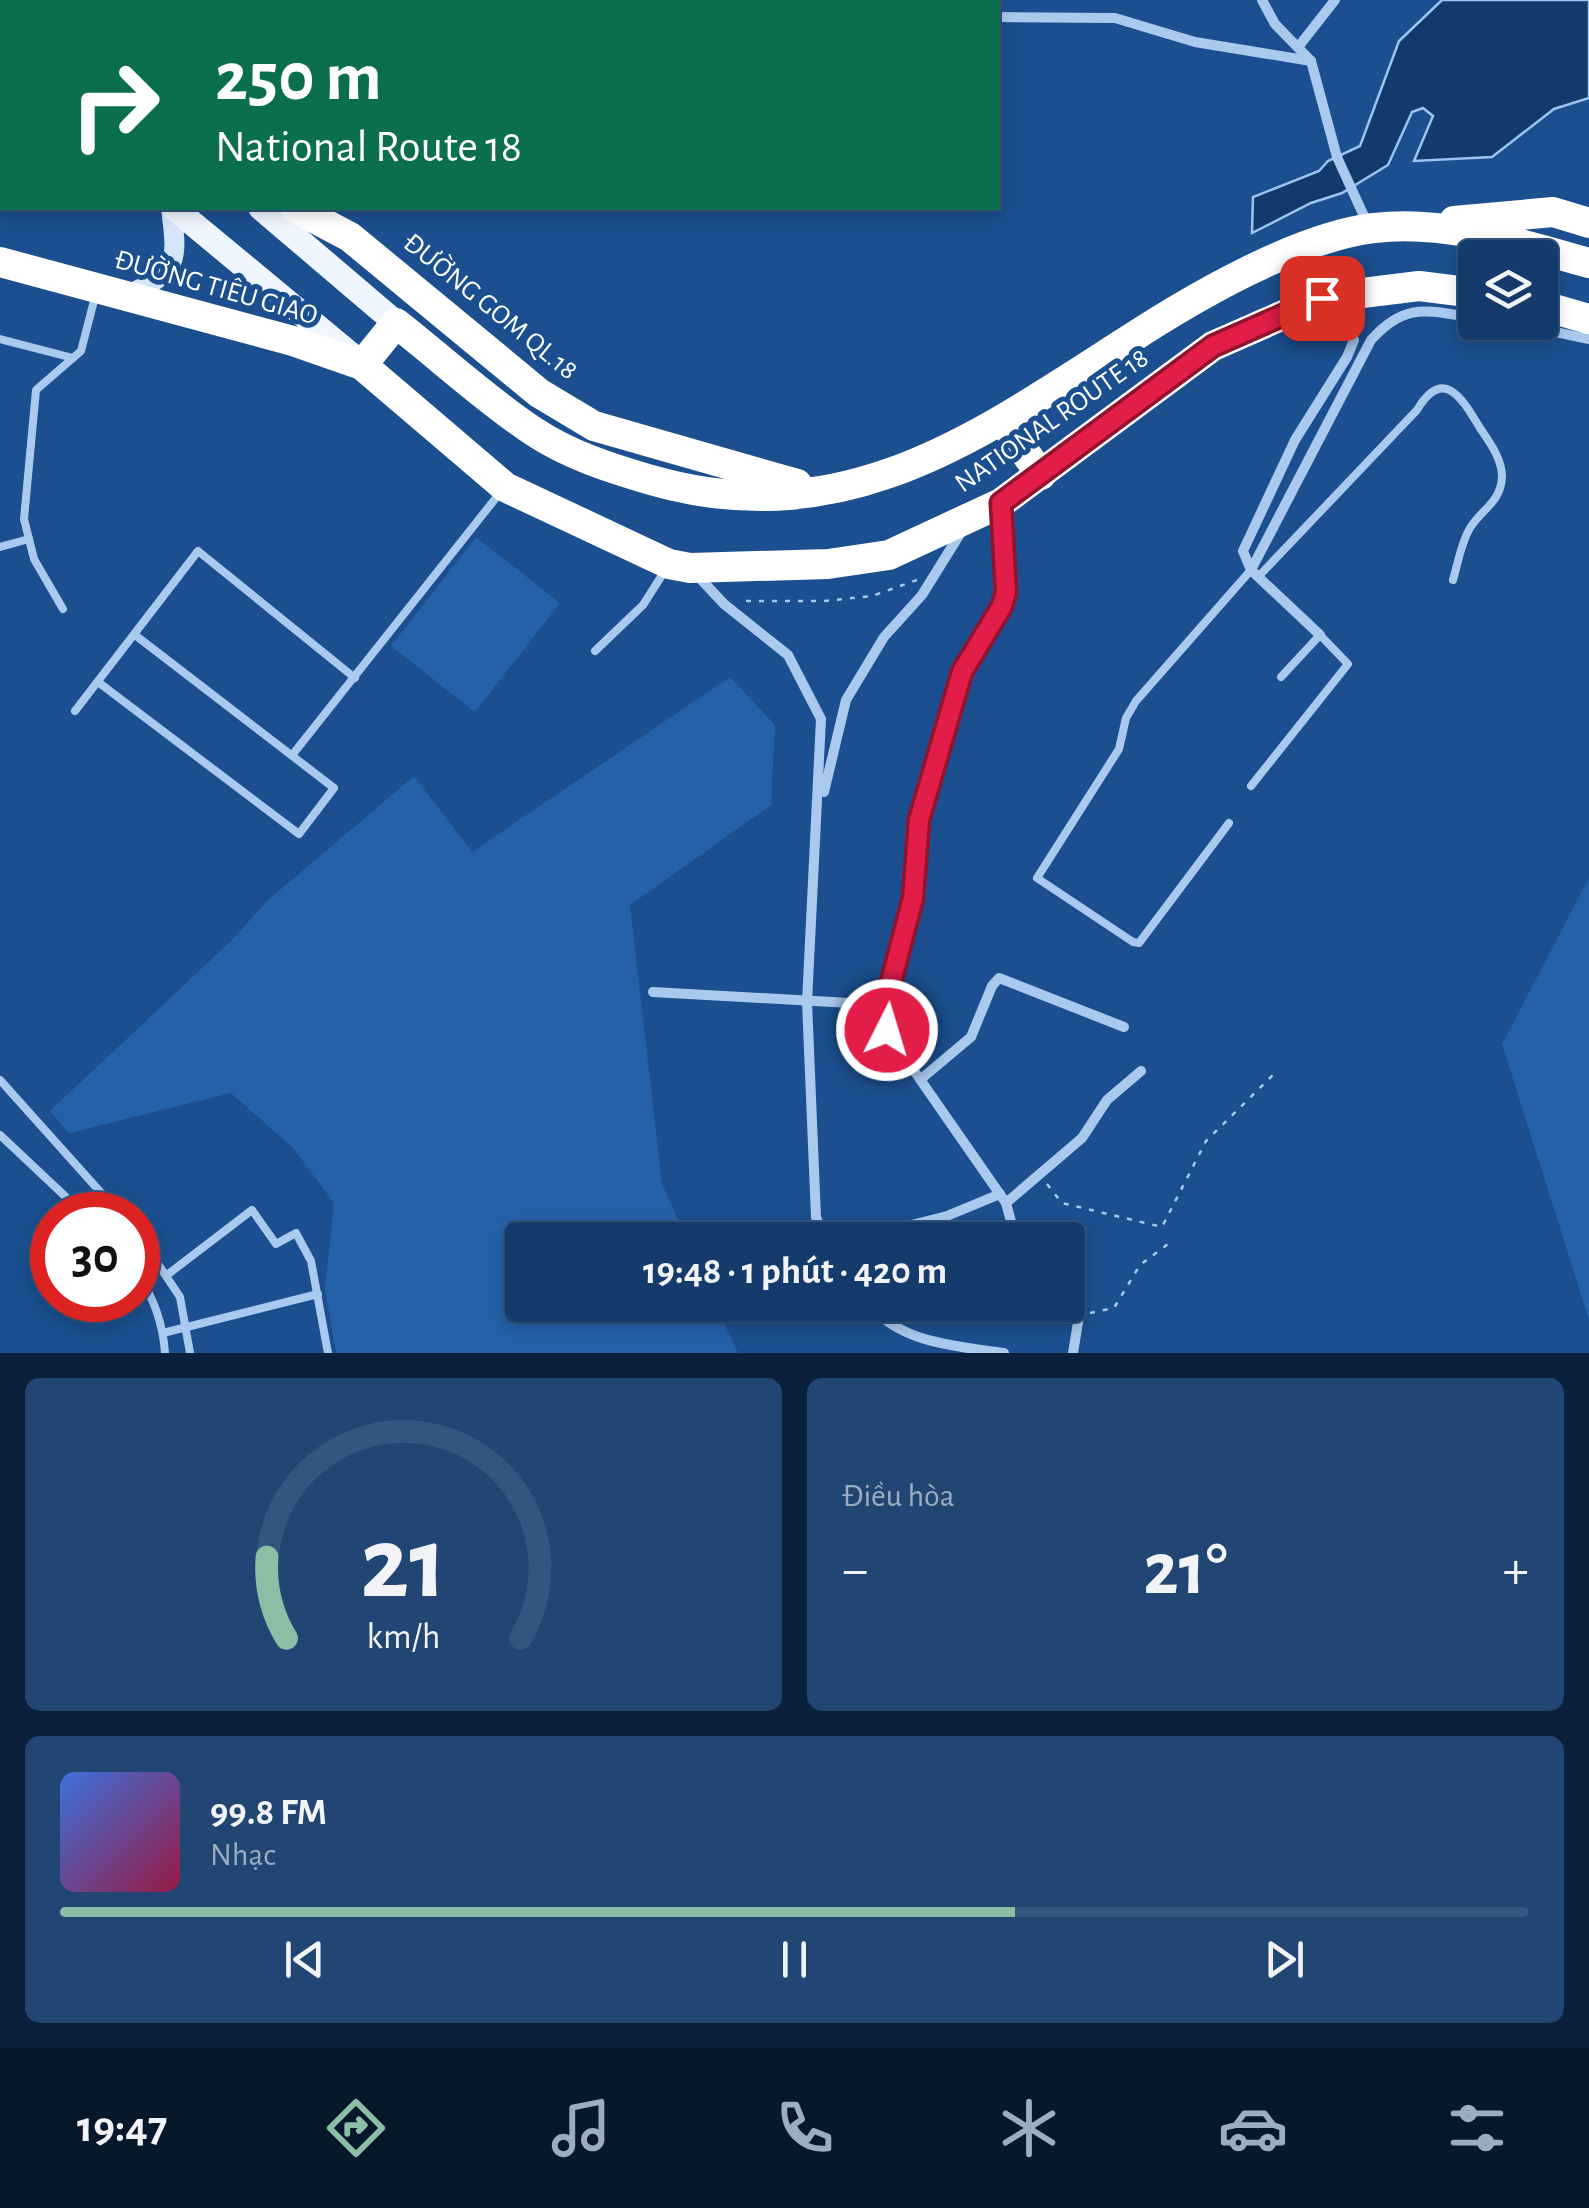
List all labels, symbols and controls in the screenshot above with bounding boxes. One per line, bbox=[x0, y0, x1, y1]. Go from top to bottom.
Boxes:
icon: right bbox=[50, 40, 180, 170]
text: 250 m bbox=[215, 43, 382, 113]
text: National Route 18 bbox=[215, 125, 522, 170]
street label: ĐƯỜNG GOM QL.18 bbox=[398, 226, 584, 386]
map controls bbox=[1458, 240, 1558, 340]
button: layers bbox=[1458, 240, 1558, 340]
street label: ĐƯỜNG TIÊU GIAO bbox=[111, 243, 321, 330]
pin bbox=[1280, 256, 1365, 341]
icon: arrive bbox=[1295, 271, 1350, 326]
street label: NATIONAL ROUTE 18 bbox=[950, 344, 1154, 498]
position arrow bbox=[835, 978, 939, 1082]
speed limit sign: 30 bbox=[30, 1192, 160, 1322]
text: 19:48 · 1 phút · 420 m bbox=[643, 1253, 947, 1291]
text: Điều hòa bbox=[842, 1480, 955, 1512]
text: 21 bbox=[360, 1513, 447, 1617]
text: 21° bbox=[1143, 1533, 1228, 1608]
text: − bbox=[842, 1543, 868, 1598]
text: + bbox=[1503, 1543, 1529, 1598]
text: km/h bbox=[367, 1619, 440, 1655]
text: 99.8 FM bbox=[210, 1794, 327, 1832]
text: Nhạc bbox=[210, 1839, 276, 1871]
icon: previous bbox=[277, 1932, 332, 1987]
icon: pause bbox=[767, 1932, 822, 1987]
icon: next bbox=[1257, 1932, 1312, 1987]
icon: directions bbox=[321, 2093, 391, 2163]
icon: music bbox=[546, 2093, 616, 2163]
icon: phone bbox=[770, 2093, 840, 2163]
icon: climate bbox=[994, 2093, 1064, 2163]
icon: car bbox=[1218, 2093, 1288, 2163]
icon: filters bbox=[1442, 2093, 1512, 2163]
text: 19:47 bbox=[77, 2105, 167, 2150]

